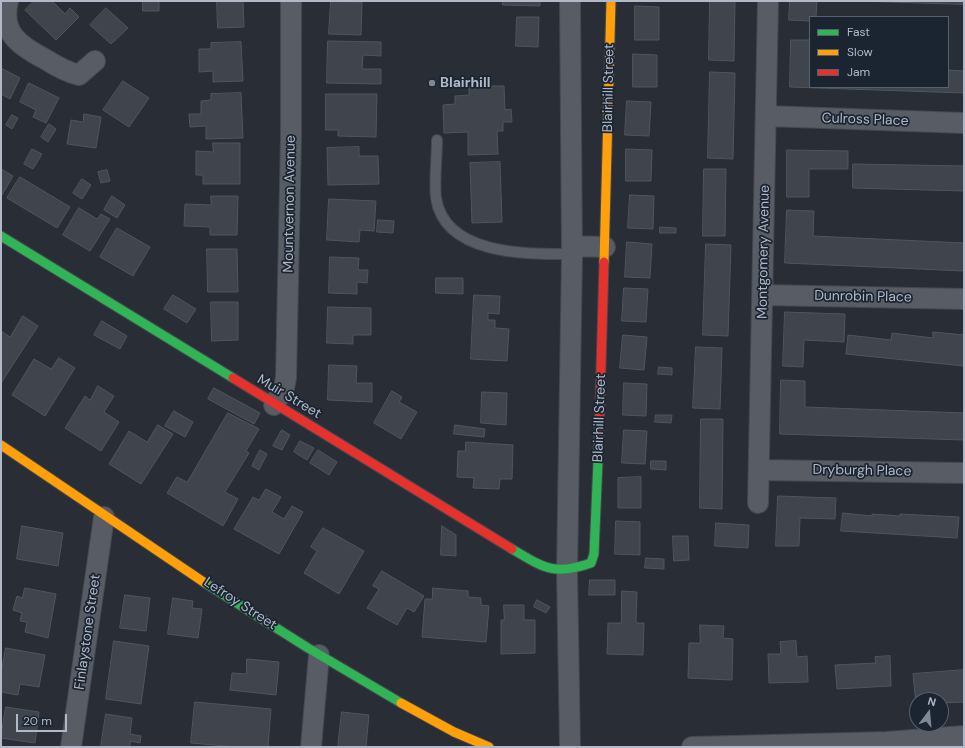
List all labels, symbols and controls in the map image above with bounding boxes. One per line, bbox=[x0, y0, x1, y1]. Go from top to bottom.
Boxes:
legend bbox=[809, 16, 949, 88]
text: Fast bbox=[847, 24, 870, 40]
street label: Blairhill Street bbox=[600, 43, 618, 133]
text: Slow bbox=[847, 44, 873, 60]
text: Jam bbox=[847, 64, 870, 80]
place label: Blairhill bbox=[440, 75, 490, 91]
marker: Blairhill bbox=[427, 78, 437, 88]
street label: Culross Place bbox=[821, 110, 909, 130]
street label: Mountvernon Avenue bbox=[280, 135, 300, 273]
street label: Montgomery Avenue bbox=[754, 185, 774, 319]
street label: Dunrobin Place bbox=[814, 288, 912, 306]
street label: Muir Street bbox=[254, 371, 324, 423]
street label: Blairhill Street bbox=[590, 373, 610, 463]
street label: Dryburgh Place bbox=[812, 462, 912, 480]
street label: Finlaystone Street bbox=[72, 573, 104, 691]
street label: Lefroy Street bbox=[200, 574, 280, 634]
north arrow bbox=[909, 692, 949, 732]
text: N bbox=[926, 694, 938, 709]
scale bar bbox=[18, 706, 69, 732]
text: 20 m bbox=[23, 713, 52, 729]

